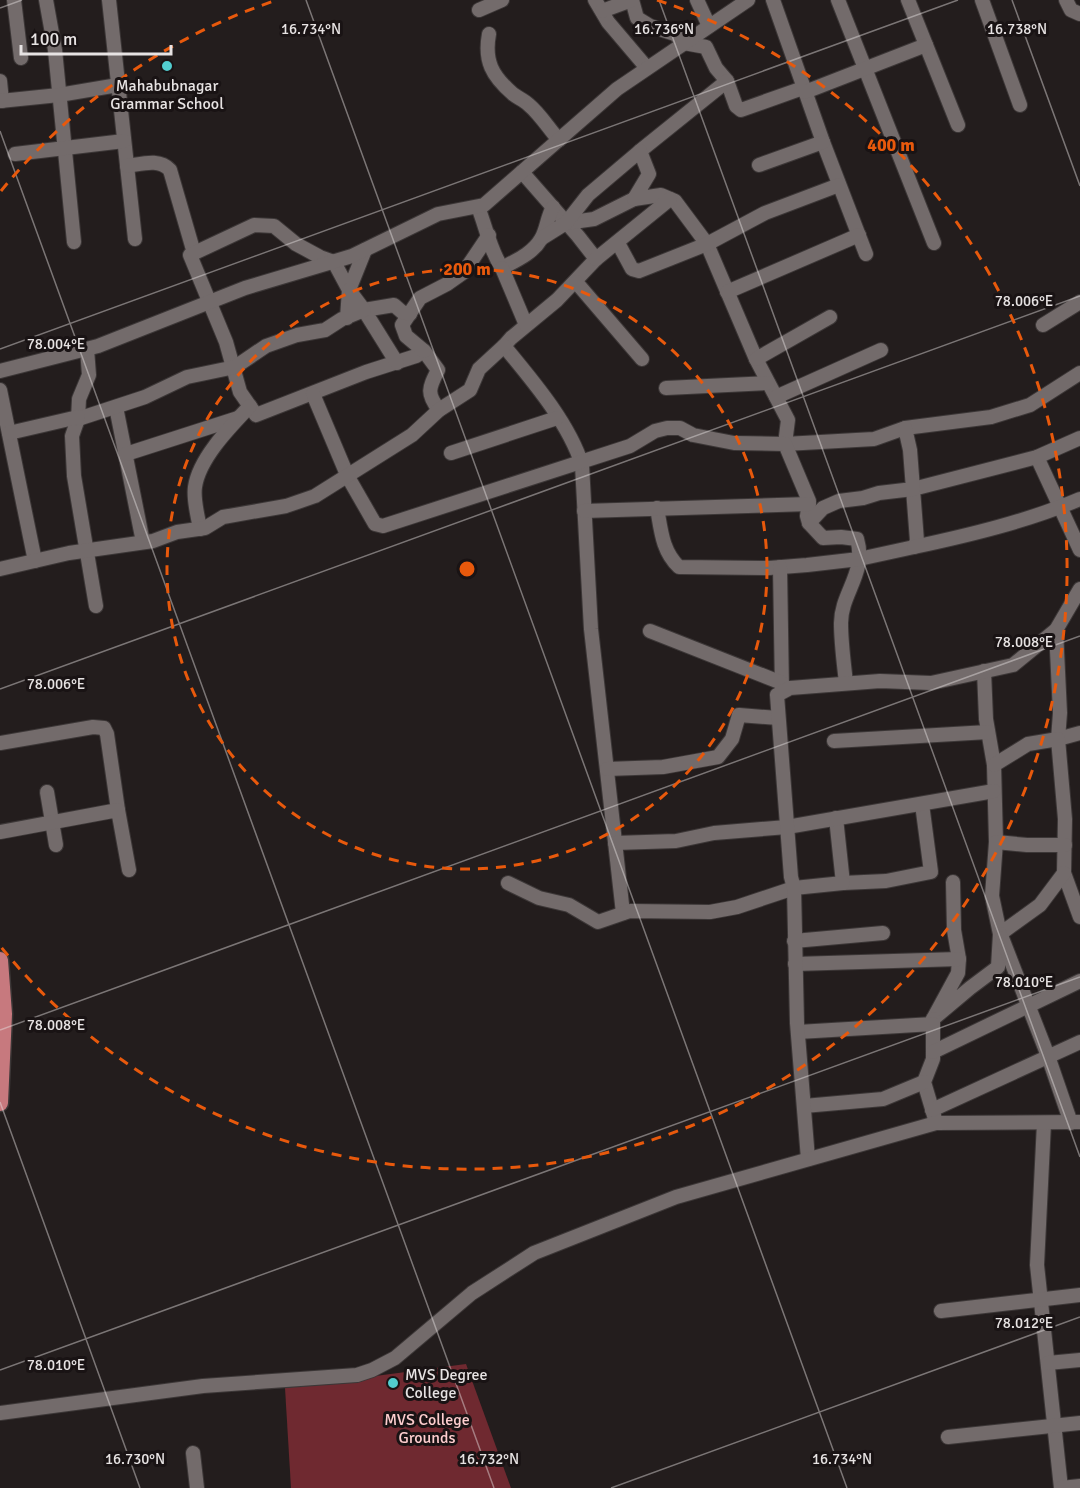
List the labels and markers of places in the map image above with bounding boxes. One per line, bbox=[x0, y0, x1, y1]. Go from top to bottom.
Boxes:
marker: Mahabubnagar Grammar School bbox=[160, 59, 174, 73]
place label: Mahabubnagar Grammar School bbox=[110, 76, 224, 114]
centre of rings bbox=[457, 559, 477, 579]
place label: MVS Degree College bbox=[405, 1365, 488, 1403]
marker: MVS Degree College bbox=[386, 1376, 400, 1390]

